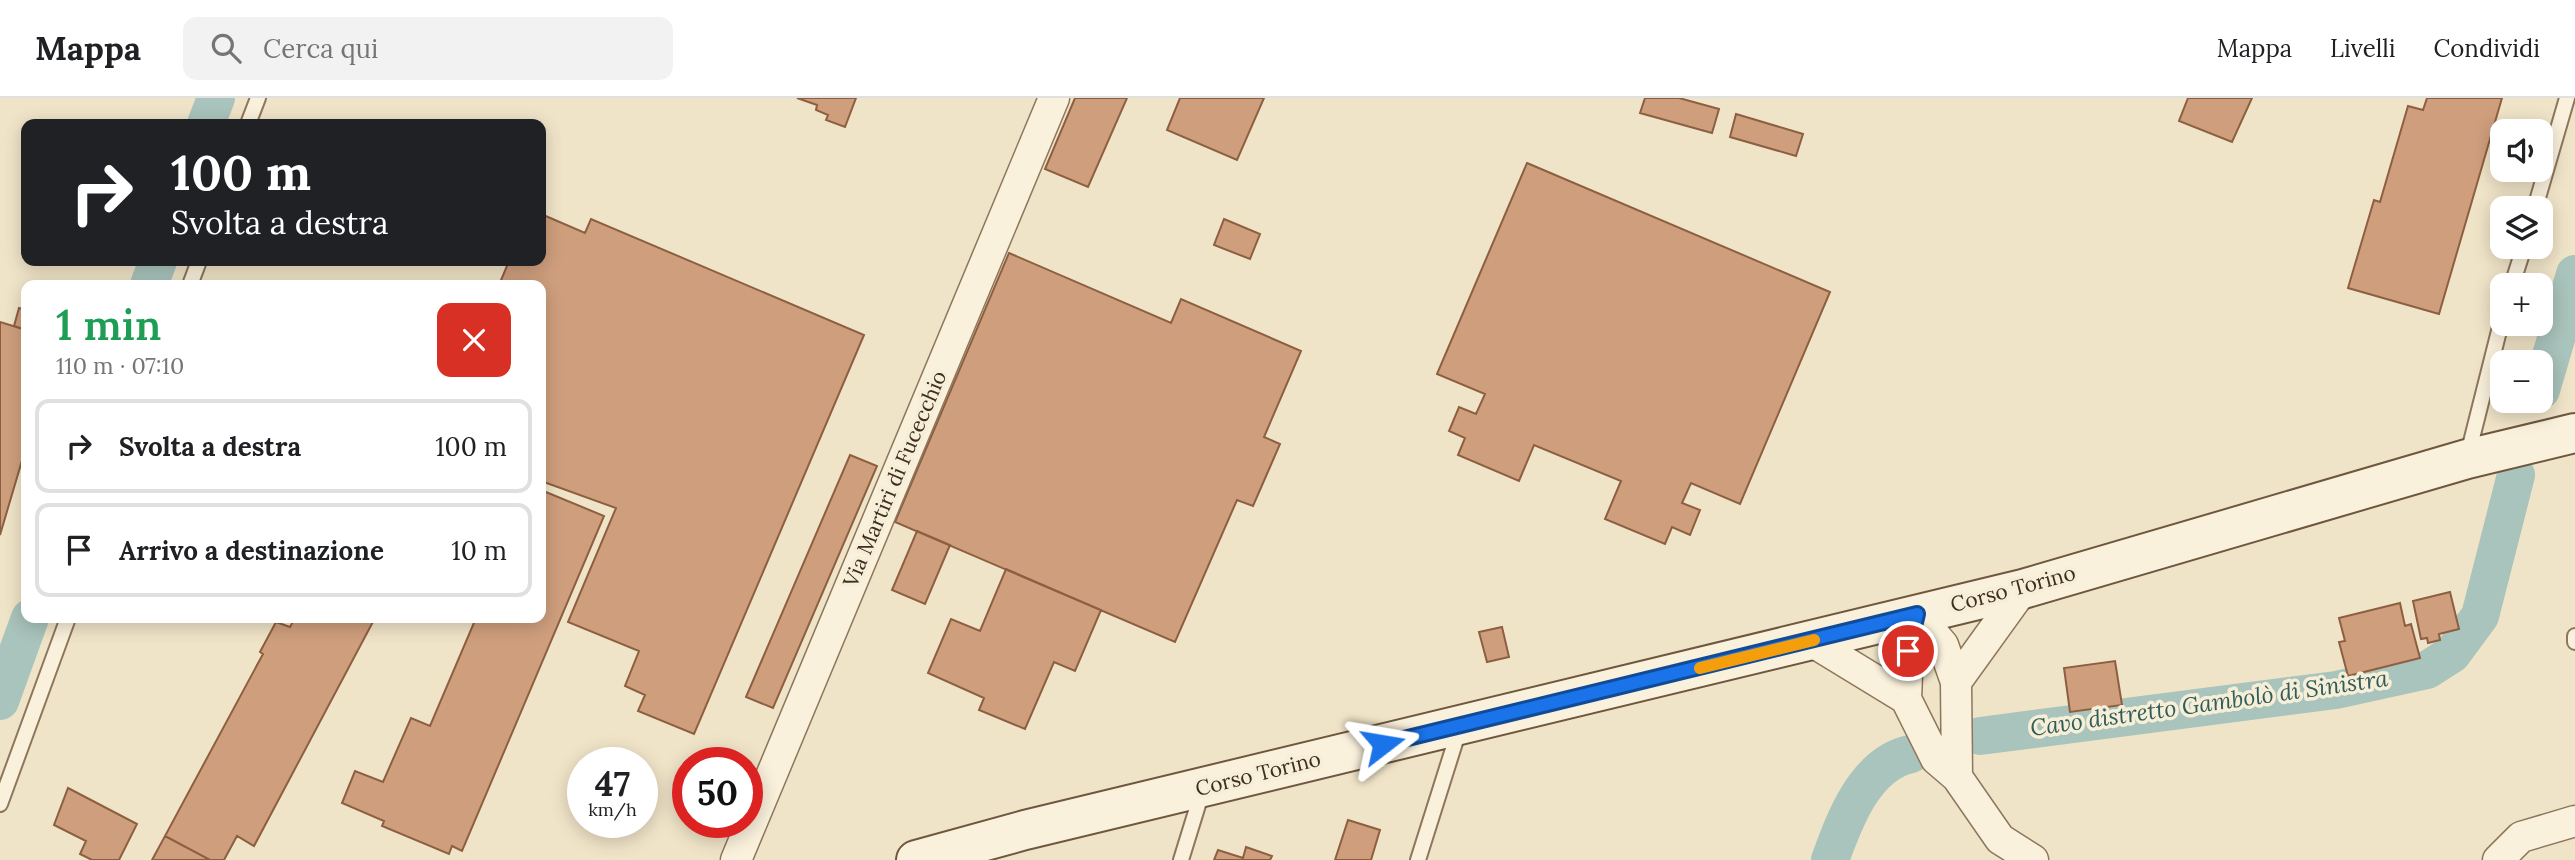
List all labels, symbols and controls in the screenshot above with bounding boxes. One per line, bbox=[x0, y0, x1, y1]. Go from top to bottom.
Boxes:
search box bbox=[183, 17, 673, 80]
text: Mappa bbox=[35, 27, 141, 69]
icon: search bbox=[207, 29, 245, 67]
text: Cerca qui bbox=[263, 32, 378, 65]
text: Mappa bbox=[2217, 33, 2292, 64]
text: Livelli bbox=[2330, 33, 2396, 64]
text: Condividi bbox=[2434, 33, 2540, 64]
map controls bbox=[2490, 119, 2553, 413]
button: sound bbox=[2490, 119, 2553, 182]
text: 100 m bbox=[171, 141, 311, 203]
icon: right bbox=[56, 147, 147, 238]
button: layers bbox=[2490, 196, 2553, 259]
text: Svolta a destra bbox=[171, 202, 388, 243]
button: + bbox=[2490, 273, 2553, 336]
text: 1 min bbox=[56, 298, 161, 352]
button: close bbox=[437, 303, 511, 377]
button: − bbox=[2490, 350, 2553, 413]
text: 110 m · 07:10 bbox=[56, 351, 184, 380]
street label: Via Martiri di Fucecchio bbox=[836, 366, 952, 592]
icon: right bbox=[60, 427, 98, 465]
text: Svolta a destra bbox=[119, 430, 301, 463]
text: 100 m bbox=[435, 430, 507, 463]
icon: arrive bbox=[60, 531, 98, 569]
text: Arrivo a destinazione bbox=[119, 534, 384, 567]
text: 10 m bbox=[451, 534, 507, 567]
street label: Corso Torino bbox=[1947, 559, 2078, 618]
pin bbox=[1878, 621, 1938, 681]
icon: arrive bbox=[1889, 632, 1927, 670]
water label: Cavo distretto Gambolò di Sinistra bbox=[2028, 663, 2390, 742]
position arrow bbox=[1346, 707, 1420, 781]
street label: Corso Torino bbox=[1192, 745, 1323, 802]
speed limit sign: 50 bbox=[672, 747, 763, 838]
text: 47 bbox=[595, 761, 630, 806]
text: km/h bbox=[588, 798, 637, 821]

